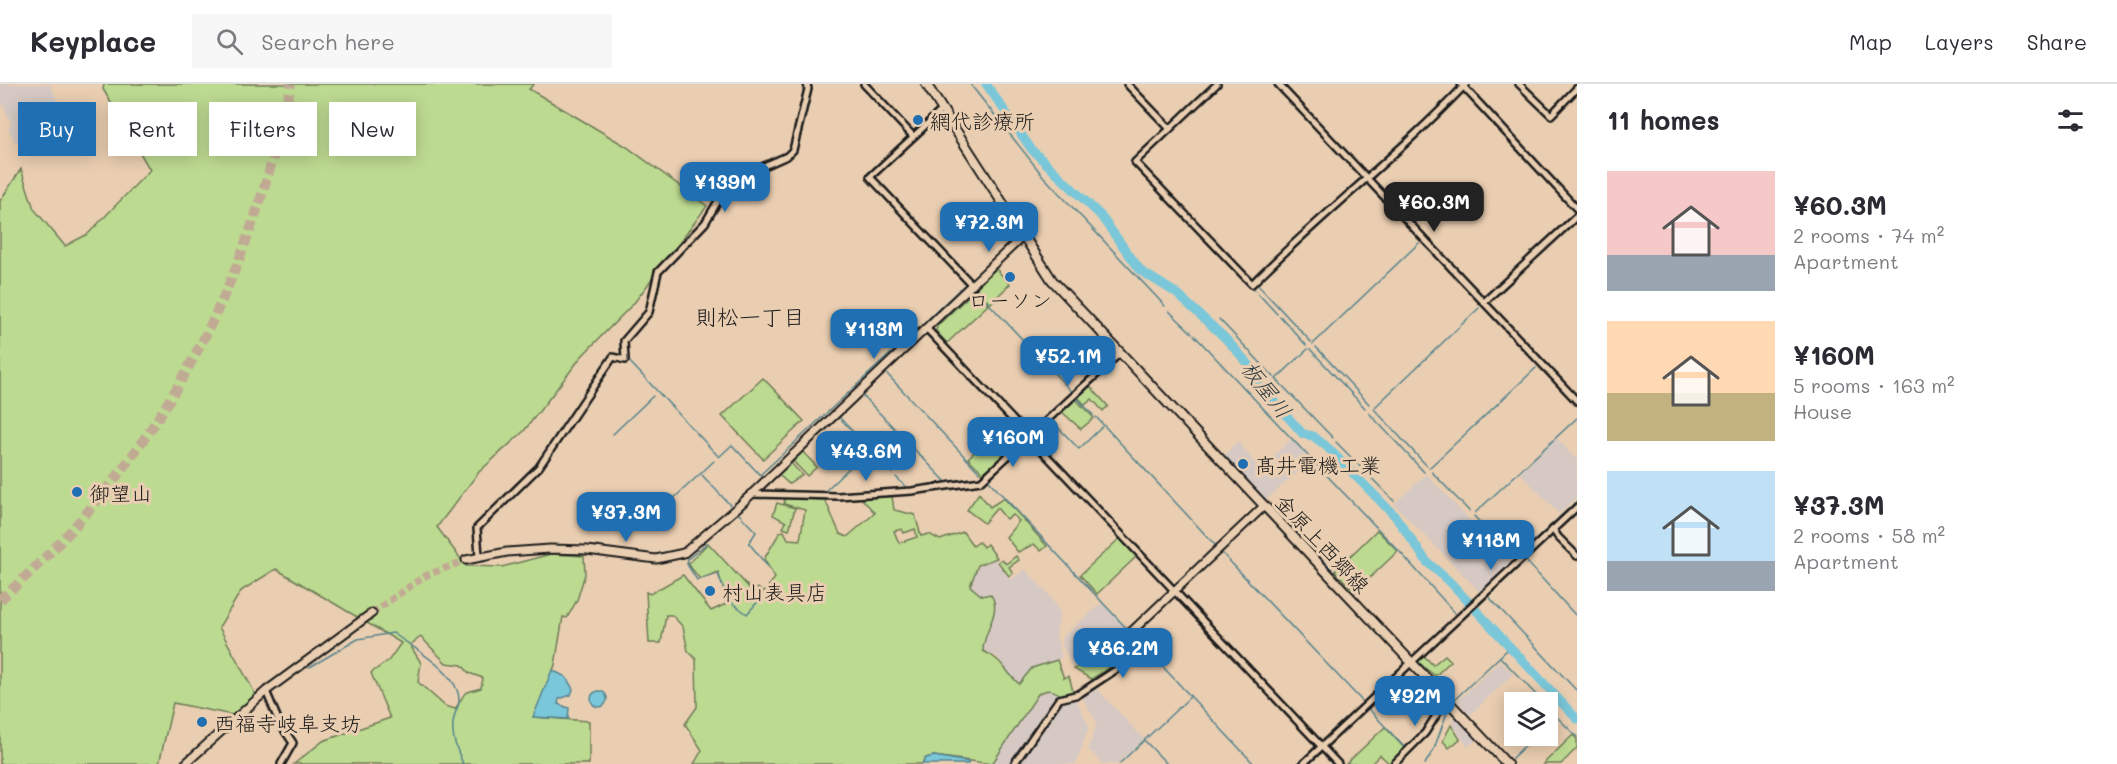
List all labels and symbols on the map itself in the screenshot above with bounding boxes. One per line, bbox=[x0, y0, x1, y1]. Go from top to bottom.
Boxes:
place label: 網代診療所 bbox=[930, 107, 1035, 134]
marker: 網代診療所 bbox=[911, 113, 925, 127]
pin: ¥139M bbox=[683, 162, 767, 213]
pin: ¥60.3M bbox=[1385, 182, 1483, 233]
pin: ¥72.3M bbox=[940, 202, 1038, 253]
marker: ローソン bbox=[1003, 270, 1017, 284]
place label: ローソン bbox=[968, 286, 1052, 313]
district label: 則松一丁目 bbox=[695, 302, 805, 331]
pin: ¥113M bbox=[832, 309, 916, 360]
pin: ¥52.1M bbox=[1019, 336, 1117, 387]
water label: 板屋川 bbox=[1235, 354, 1299, 424]
pin: ¥160M bbox=[971, 417, 1055, 468]
pin: ¥43.6M bbox=[817, 431, 915, 482]
place label: 髙井電機工業 bbox=[1255, 451, 1381, 478]
marker: 髙井電機工業 bbox=[1236, 457, 1250, 471]
place label: 御望山 bbox=[89, 479, 152, 506]
marker: 御望山 bbox=[70, 485, 84, 499]
street label: 金原上西郷線 bbox=[1270, 488, 1376, 598]
pin: ¥37.3M bbox=[577, 492, 675, 543]
pin: ¥118M bbox=[1449, 520, 1533, 571]
place label: 村山表具店 bbox=[722, 578, 827, 605]
marker: 村山表具店 bbox=[703, 584, 717, 598]
pin: ¥86.2M bbox=[1074, 628, 1172, 679]
pin: ¥92M bbox=[1379, 676, 1451, 727]
place label: 西福寺岐阜支坊 bbox=[214, 709, 361, 736]
marker: 西福寺岐阜支坊 bbox=[195, 715, 209, 729]

